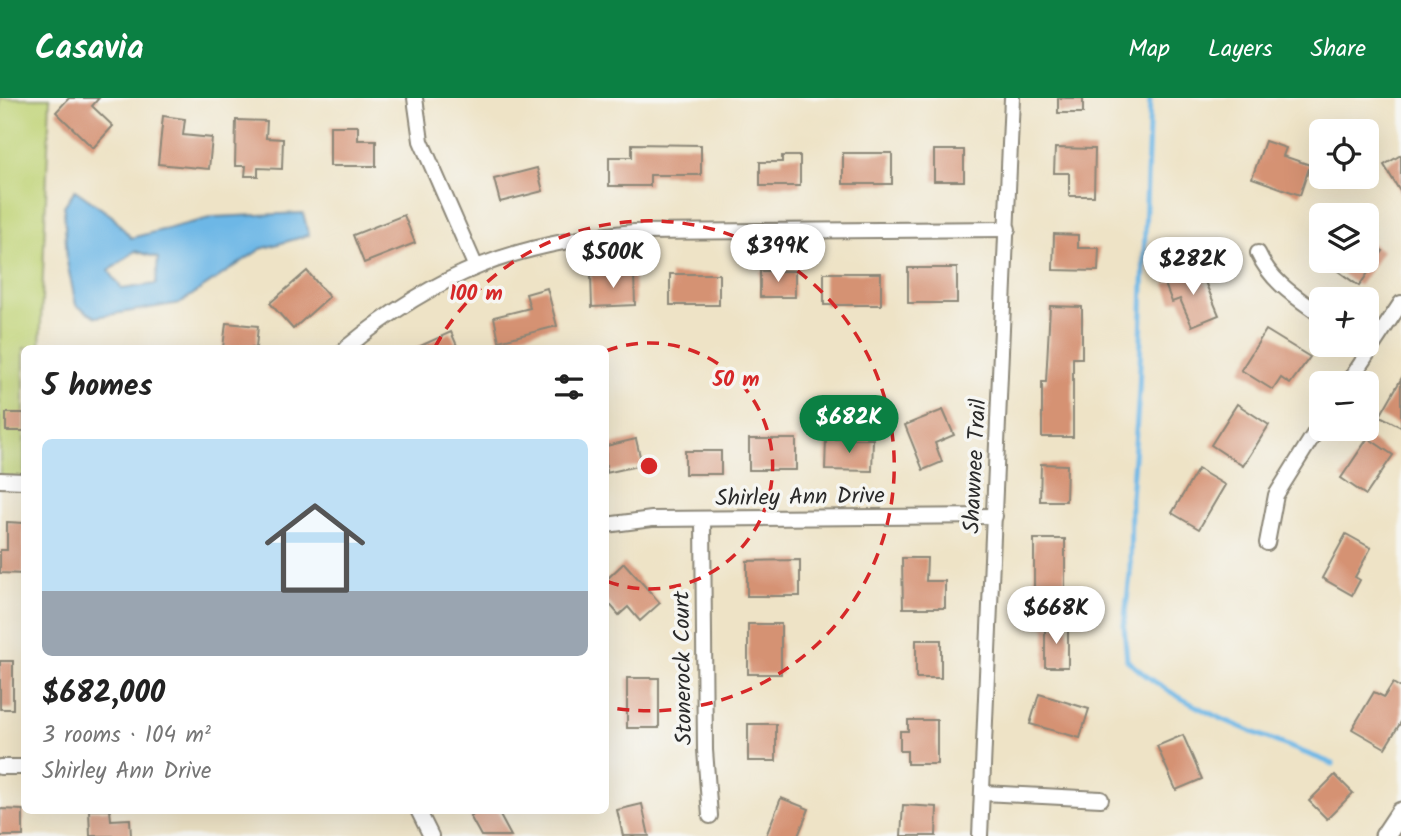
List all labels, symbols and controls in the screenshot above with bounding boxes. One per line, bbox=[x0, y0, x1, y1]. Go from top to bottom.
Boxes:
text: Casavia bbox=[35, 23, 144, 76]
text: Map bbox=[1128, 30, 1170, 69]
text: Layers bbox=[1208, 30, 1272, 69]
text: Share bbox=[1310, 30, 1366, 69]
map controls bbox=[1309, 119, 1379, 441]
button: locate bbox=[1309, 119, 1379, 189]
button: layers bbox=[1309, 203, 1379, 273]
pin: $399K bbox=[729, 225, 827, 284]
text: $399K bbox=[746, 229, 810, 265]
pin: $500K bbox=[564, 230, 662, 290]
text: $500K bbox=[582, 235, 644, 271]
pin: $282K bbox=[1144, 238, 1242, 297]
text: $282K bbox=[1159, 242, 1227, 278]
text: 100 m bbox=[449, 278, 503, 311]
button: + bbox=[1309, 287, 1379, 357]
text: 5 homes bbox=[42, 363, 153, 411]
text: 50 m bbox=[712, 364, 759, 397]
icon: filters bbox=[550, 368, 588, 406]
button: − bbox=[1309, 371, 1379, 441]
pin: $682K bbox=[800, 396, 898, 455]
street label: Shawnee Trail bbox=[954, 397, 998, 534]
text: $682K bbox=[816, 400, 882, 436]
centre of rings bbox=[637, 454, 661, 478]
street label: Shirley Ann Drive bbox=[715, 479, 885, 517]
icon: home bbox=[252, 485, 378, 611]
pin: $668K bbox=[1007, 587, 1105, 646]
street label: Stonerock Court bbox=[665, 589, 703, 745]
text: $668K bbox=[1023, 591, 1089, 627]
text: $682,000 bbox=[42, 670, 165, 718]
text: 3 rooms · 104 m² bbox=[42, 718, 211, 754]
text: Shirley Ann Drive bbox=[42, 754, 211, 790]

